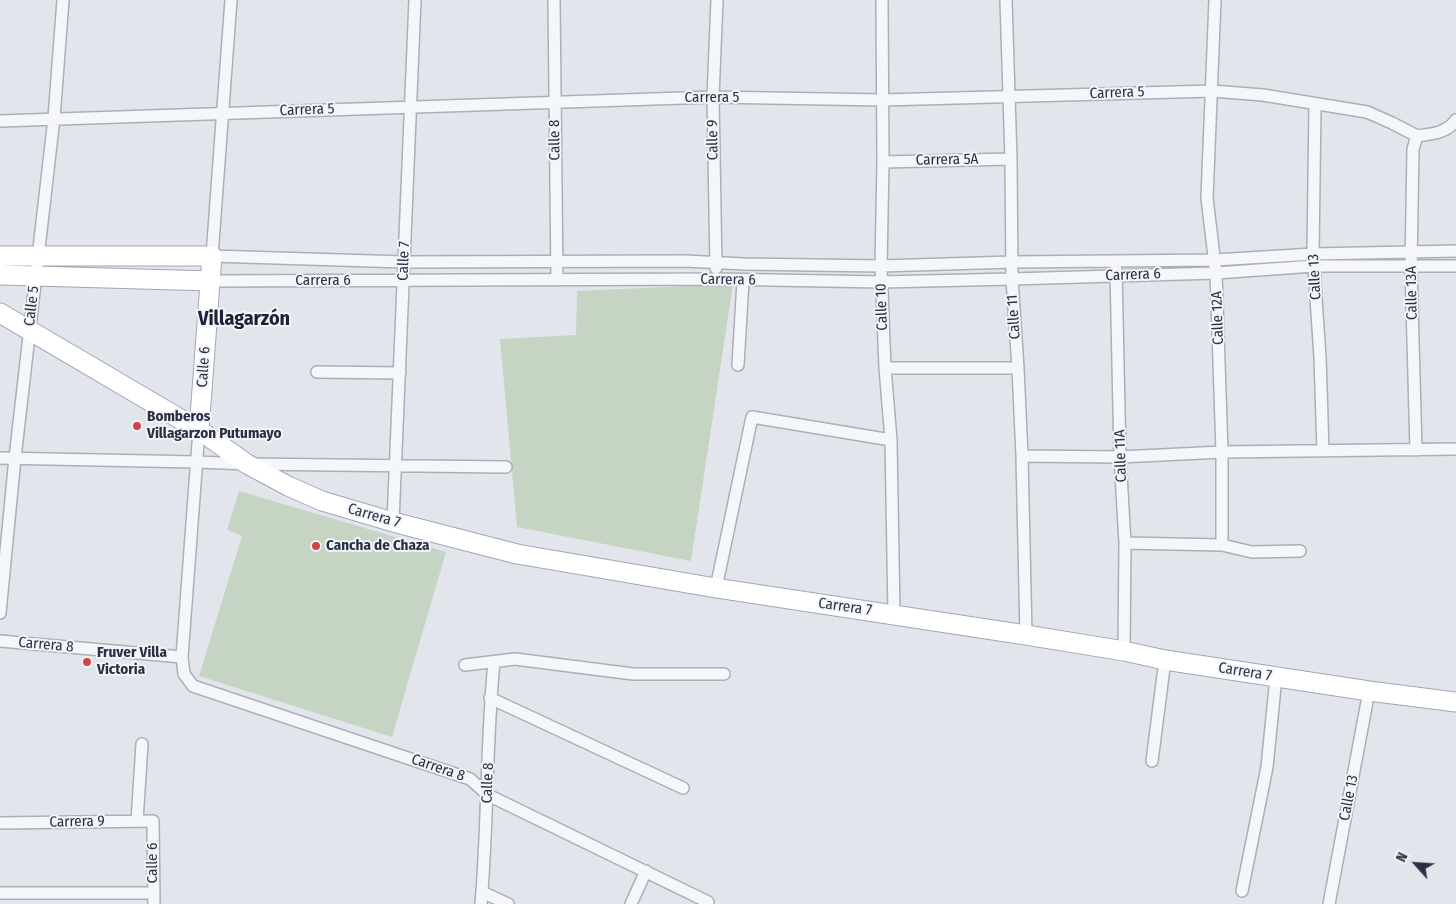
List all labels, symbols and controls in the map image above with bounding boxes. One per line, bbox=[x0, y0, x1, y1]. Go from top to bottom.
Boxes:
street label: Carrera 5 bbox=[1089, 83, 1145, 103]
street label: Carrera 5 bbox=[685, 89, 739, 107]
street label: Carrera 5 bbox=[279, 100, 335, 120]
street label: Calle 8 bbox=[546, 119, 564, 161]
street label: Calle 9 bbox=[704, 119, 722, 161]
street label: Carrera 5A bbox=[915, 150, 979, 170]
street label: Calle 7 bbox=[394, 241, 414, 281]
street label: Calle 13 bbox=[1305, 254, 1325, 300]
street label: Carrera 6 bbox=[1105, 265, 1161, 285]
street label: Calle 13A bbox=[1403, 266, 1421, 320]
street label: Carrera 6 bbox=[700, 271, 756, 289]
street label: Carrera 6 bbox=[295, 272, 351, 290]
street label: Calle 10 bbox=[872, 283, 892, 331]
street label: Calle 5 bbox=[21, 285, 43, 327]
street label: Calle 12A bbox=[1208, 291, 1228, 345]
street label: Calle 11 bbox=[1003, 294, 1025, 340]
district label: Villagarzón bbox=[198, 307, 290, 331]
street label: Calle 6 bbox=[194, 346, 214, 388]
place label: Bomberos Villagarzon Putumayo bbox=[147, 408, 282, 443]
marker: Bomberos Villagarzon Putumayo bbox=[131, 420, 143, 432]
street label: Calle 11A bbox=[1111, 429, 1131, 483]
street label: Carrera 7 bbox=[346, 500, 402, 532]
place label: Cancha de Chaza bbox=[326, 537, 429, 555]
marker: Cancha de Chaza bbox=[310, 540, 322, 552]
street label: Carrera 7 bbox=[817, 594, 873, 620]
street label: Carrera 8 bbox=[18, 634, 74, 656]
place label: Fruver Villa Victoria bbox=[97, 644, 167, 679]
marker: Fruver Villa Victoria bbox=[81, 656, 93, 668]
street label: Carrera 7 bbox=[1217, 659, 1273, 685]
street label: Carrera 8 bbox=[409, 750, 467, 786]
street label: Calle 8 bbox=[478, 762, 498, 804]
street label: Calle 13 bbox=[1336, 774, 1362, 822]
street label: Carrera 9 bbox=[49, 813, 105, 831]
north arrow bbox=[1391, 839, 1441, 889]
street label: Calle 6 bbox=[144, 843, 162, 883]
text: N bbox=[1393, 850, 1412, 865]

